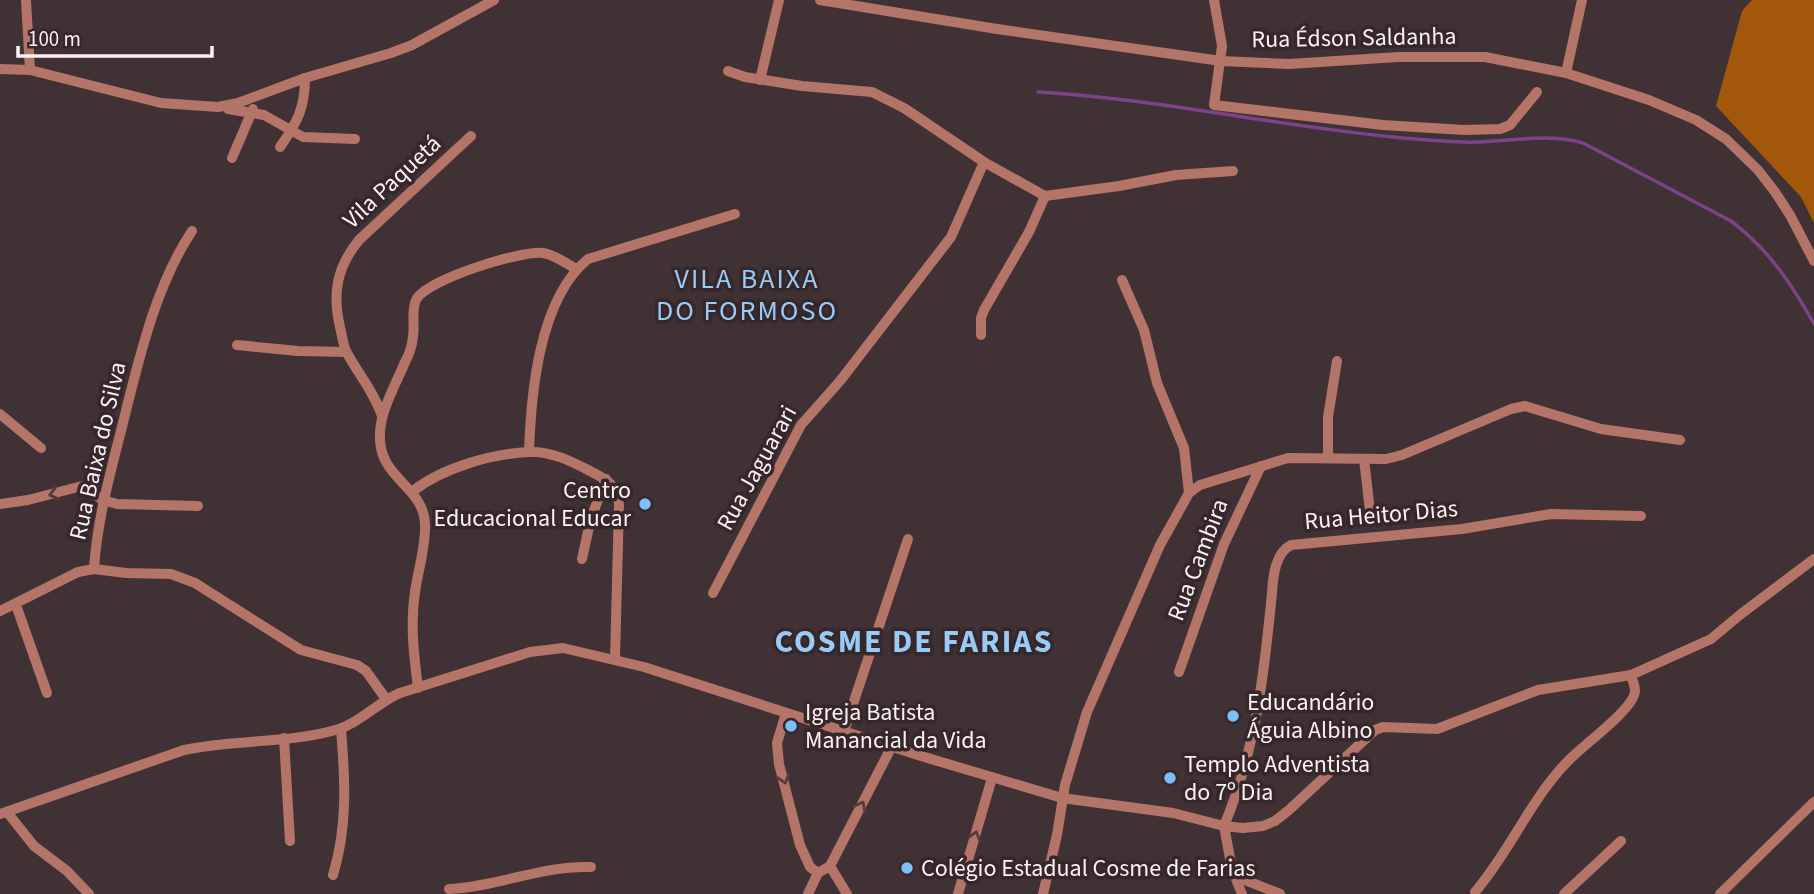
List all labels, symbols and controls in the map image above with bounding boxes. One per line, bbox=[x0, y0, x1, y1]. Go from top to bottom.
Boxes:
scale bar bbox=[18, 14, 212, 58]
street label: Rua Édson Saldanha bbox=[1251, 19, 1457, 57]
text: 100 m bbox=[28, 24, 81, 54]
street label: Vila Paquetá bbox=[335, 127, 449, 237]
district label: VILA BAIXA DO FORMOSO bbox=[656, 259, 838, 331]
street label: Rua Baixa do Silva bbox=[60, 358, 136, 544]
street label: Rua Jaguarari bbox=[708, 399, 806, 537]
place label: Centro Educacional Educar bbox=[434, 473, 632, 536]
one-way arrow bbox=[48, 485, 60, 500]
street label: Rua Heitor Dias bbox=[1303, 491, 1459, 539]
street label: Rua Cambira bbox=[1159, 494, 1237, 626]
marker: Centro Educacional Educar bbox=[637, 496, 653, 512]
district label: COSME DE FARIAS bbox=[775, 619, 1053, 665]
place label: Educandário Águia Albino bbox=[1247, 685, 1374, 748]
place label: Igreja Batista Manancial da Vida bbox=[805, 695, 987, 758]
marker: Educandário Águia Albino bbox=[1225, 708, 1241, 724]
marker: Igreja Batista Manancial da Vida bbox=[783, 718, 799, 734]
place label: Templo Adventista do 7º Dia bbox=[1184, 747, 1370, 810]
marker: Templo Adventista do 7º Dia bbox=[1162, 770, 1178, 786]
one-way arrow bbox=[776, 772, 790, 785]
one-way arrow bbox=[853, 801, 866, 813]
one-way arrow bbox=[967, 830, 981, 842]
place label: Colégio Estadual Cosme de Farias bbox=[921, 851, 1255, 886]
marker: Colégio Estadual Cosme de Farias bbox=[899, 860, 915, 876]

